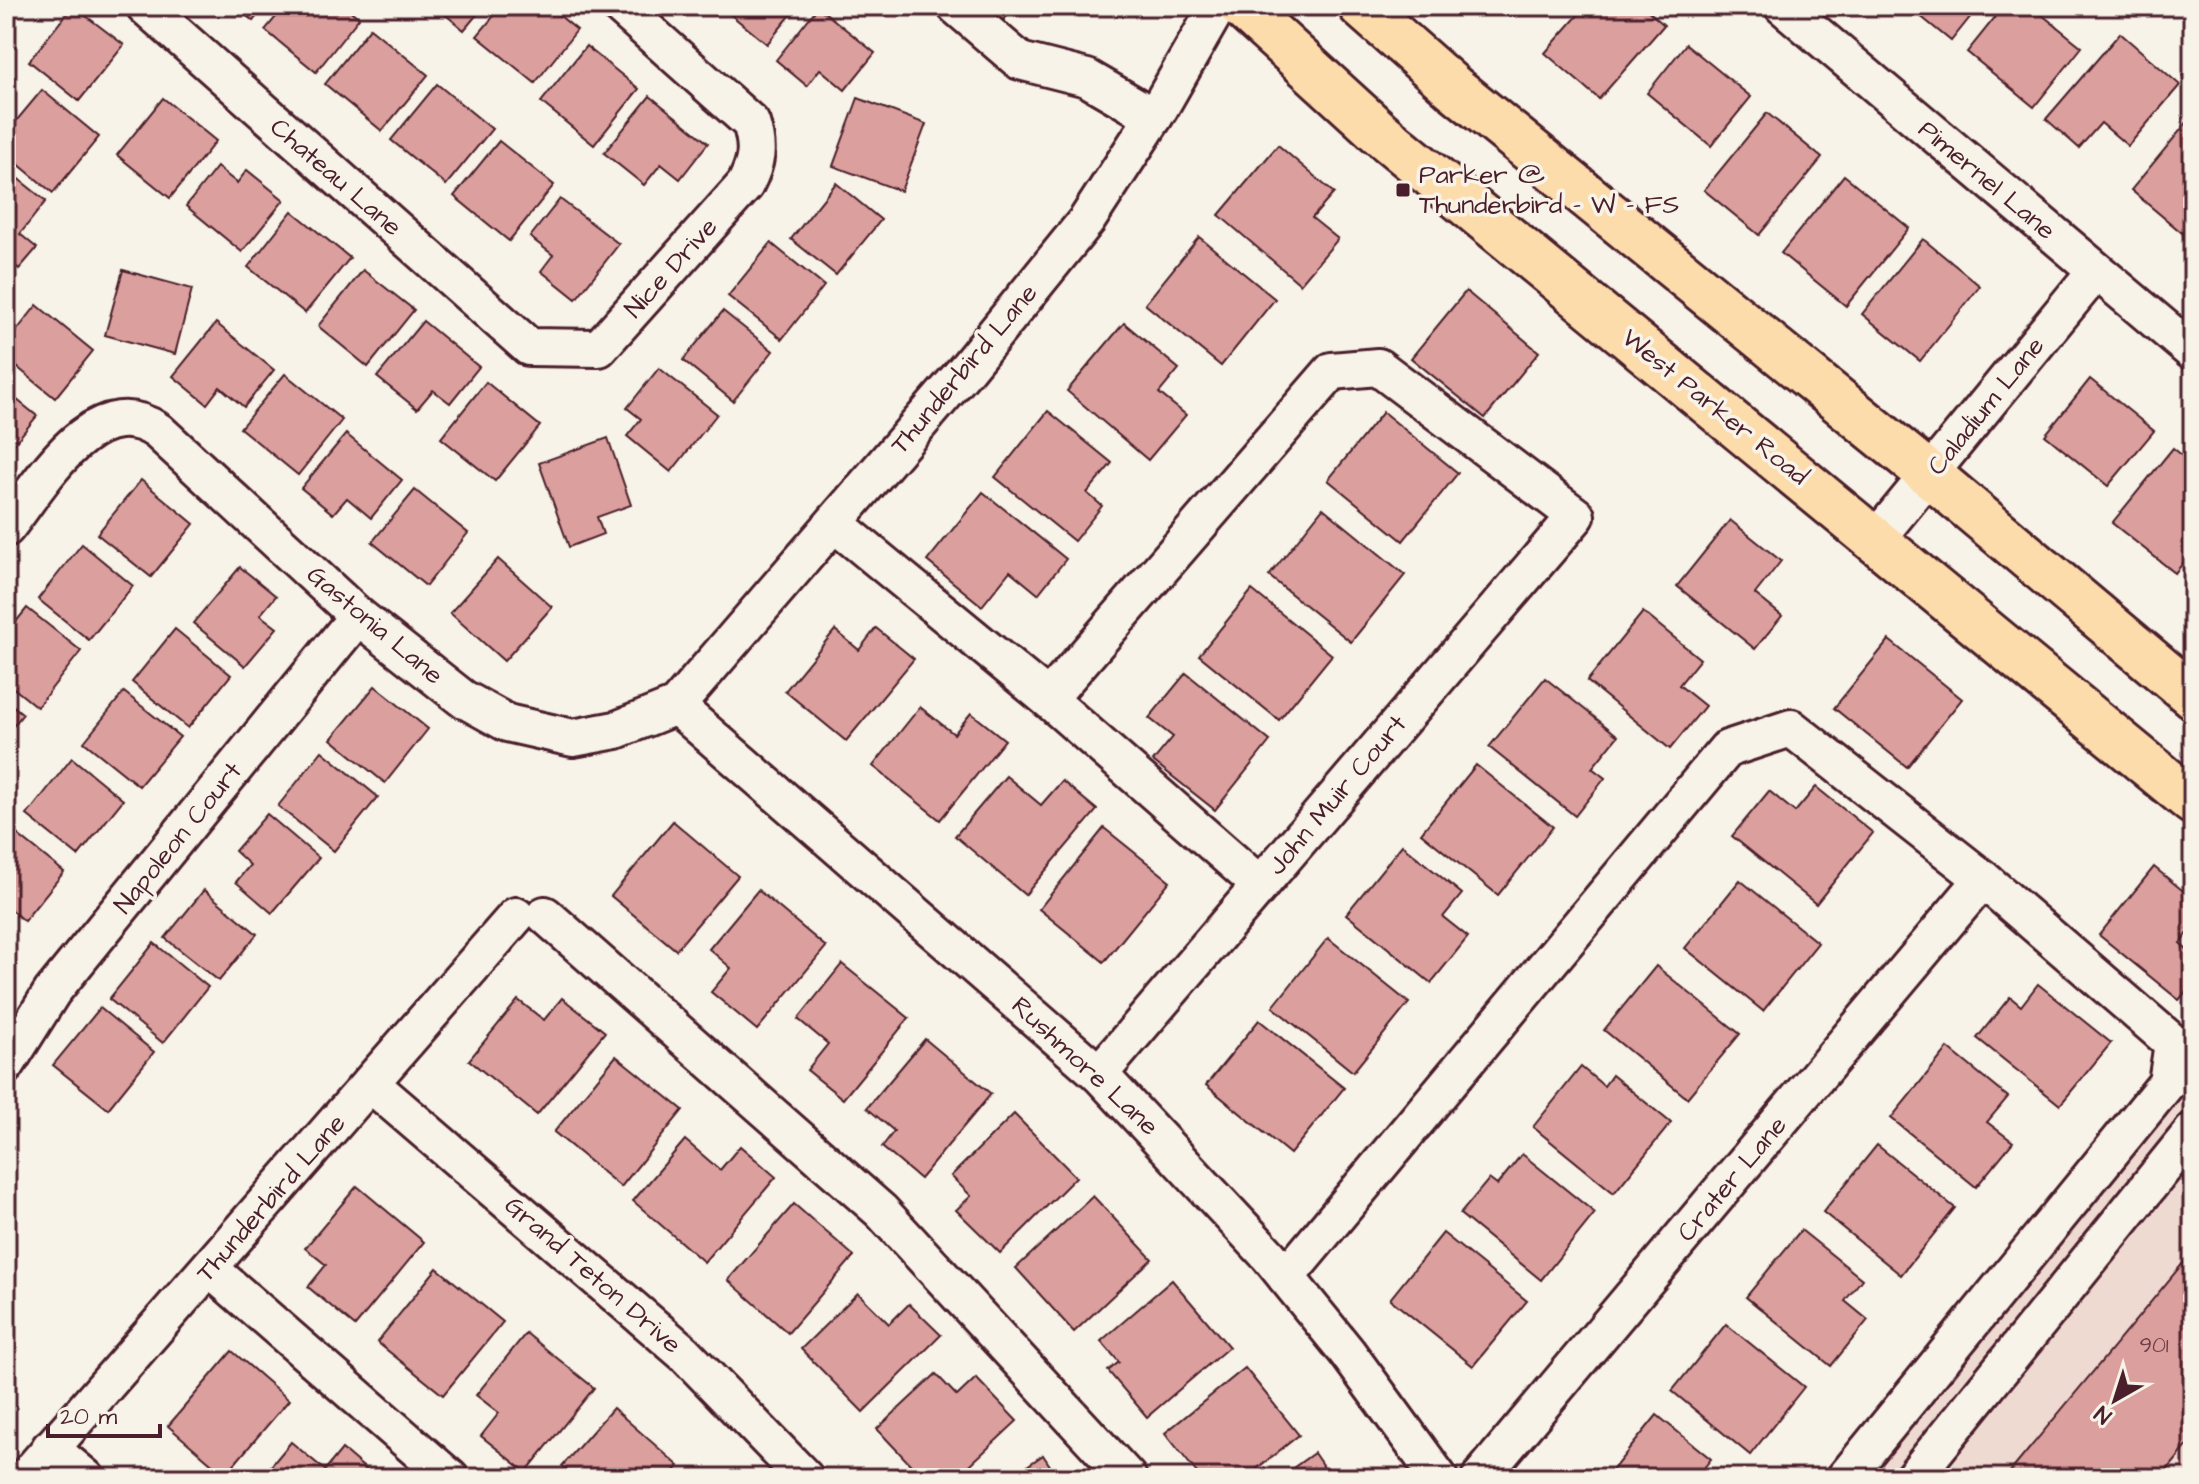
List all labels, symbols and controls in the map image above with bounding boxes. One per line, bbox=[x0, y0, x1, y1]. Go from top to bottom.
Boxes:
street label: Chateau Lane bbox=[262, 110, 410, 244]
street label: Pimernel Lane bbox=[1911, 112, 2063, 248]
place label: Parker @ Thunderbird - W - FS bbox=[1419, 157, 1679, 223]
marker: Parker @ Thunderbird - W - FS bbox=[1394, 181, 1412, 199]
street label: Nice Drive bbox=[616, 210, 726, 326]
street label: Thunderbird Lane bbox=[882, 276, 1046, 462]
street label: West Parker Road bbox=[1614, 320, 1816, 494]
street label: Caladium Lane bbox=[1919, 329, 2053, 483]
street label: Gastonia Lane bbox=[299, 557, 451, 693]
street label: John Muir Court bbox=[1259, 707, 1415, 883]
street label: Napoleon Court bbox=[106, 754, 251, 922]
street label: Rushmore Lane bbox=[1003, 988, 1167, 1144]
street label: Thunderbird Lane bbox=[188, 1106, 354, 1290]
street label: Crater Lane bbox=[1669, 1109, 1795, 1249]
street label: Grand Teton Drive bbox=[497, 1188, 689, 1362]
house number: 901 bbox=[2139, 1330, 2169, 1361]
north arrow bbox=[2075, 1360, 2155, 1440]
scale bar bbox=[48, 1388, 160, 1438]
text: N bbox=[2088, 1398, 2118, 1431]
text: 20 m bbox=[60, 1400, 117, 1434]

